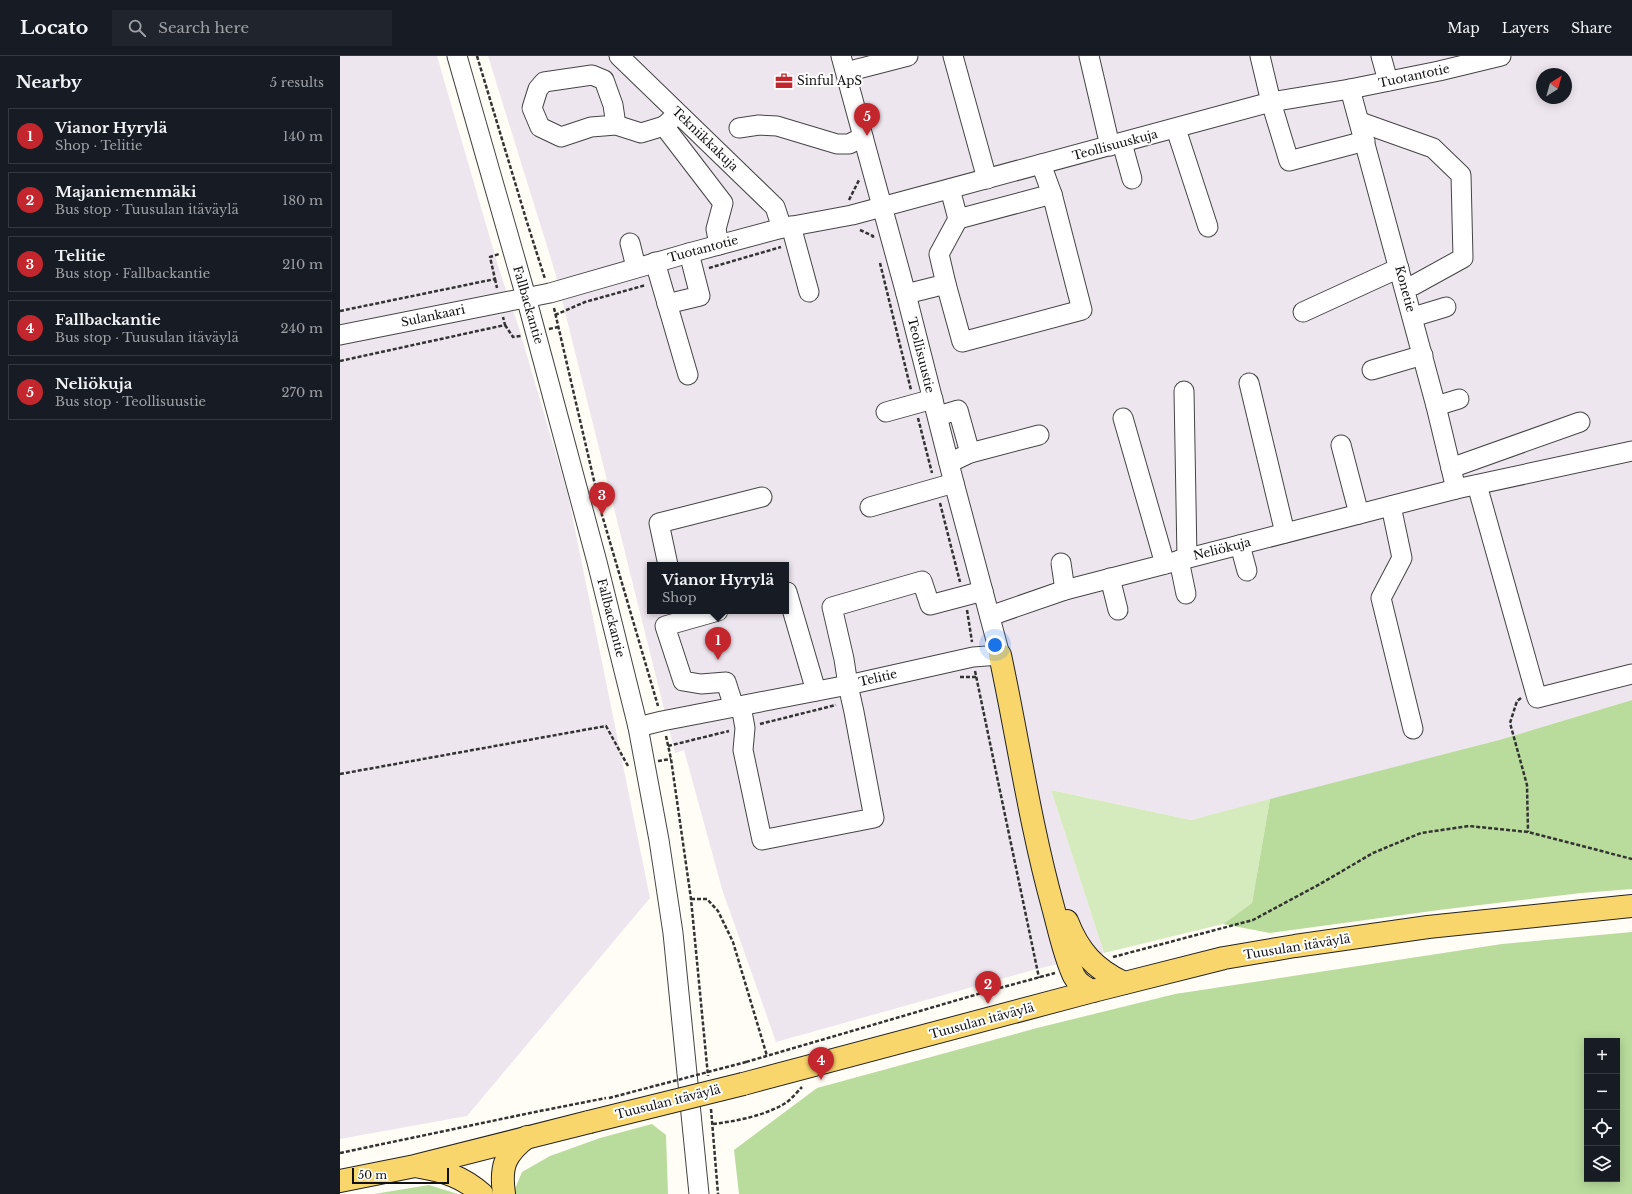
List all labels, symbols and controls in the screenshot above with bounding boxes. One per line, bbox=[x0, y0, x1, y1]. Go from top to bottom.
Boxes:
search box bbox=[112, 10, 392, 46]
text: Locato bbox=[20, 16, 88, 39]
icon: search bbox=[126, 17, 148, 39]
text: Search here bbox=[158, 18, 249, 37]
text: Map bbox=[1447, 19, 1480, 37]
text: Layers bbox=[1502, 19, 1549, 37]
text: Share bbox=[1571, 19, 1612, 37]
street label: Tuotantotie bbox=[1377, 61, 1451, 90]
north arrow bbox=[1536, 68, 1572, 104]
office icon: Sinful ApS bbox=[774, 71, 794, 91]
text: Nearby bbox=[16, 72, 82, 93]
place label: Sinful ApS bbox=[797, 73, 862, 88]
text: 5 results bbox=[270, 74, 324, 91]
street label: Tekniikkakuja bbox=[669, 103, 742, 174]
pin: 5 bbox=[854, 103, 880, 136]
text: Vianor Hyrylä bbox=[55, 118, 167, 137]
street label: Teollisuuskuja bbox=[1071, 126, 1159, 163]
text: 1 bbox=[27, 128, 33, 145]
text: 140 m bbox=[283, 128, 323, 145]
text: Shop · Telitie bbox=[55, 137, 142, 154]
text: Majaniemenmäki bbox=[55, 182, 196, 201]
text: 2 bbox=[26, 192, 34, 209]
text: 180 m bbox=[282, 192, 323, 209]
text: Bus stop · Tuusulan itäväylä bbox=[55, 201, 239, 218]
street label: Tuotantotie bbox=[666, 232, 740, 265]
text: Telitie bbox=[55, 246, 106, 265]
text: 3 bbox=[26, 256, 34, 273]
text: 210 m bbox=[282, 256, 323, 273]
street label: Fallbackantie bbox=[510, 264, 547, 346]
street label: Konetie bbox=[1392, 264, 1419, 314]
text: Bus stop · Fallbackantie bbox=[55, 265, 210, 282]
street label: Sulankaari bbox=[399, 301, 466, 330]
text: Fallbackantie bbox=[55, 310, 161, 329]
street label: Teollisuustie bbox=[905, 315, 938, 394]
text: 4 bbox=[26, 320, 34, 337]
text: 240 m bbox=[280, 320, 323, 337]
text: Bus stop · Tuusulan itäväylä bbox=[55, 329, 239, 346]
text: Neliökuja bbox=[55, 374, 132, 393]
text: 5 bbox=[26, 384, 34, 401]
text: 270 m bbox=[282, 384, 323, 401]
text: Bus stop · Teollisuustie bbox=[55, 393, 206, 410]
pin: 3 bbox=[589, 482, 615, 515]
street label: Neliökuja bbox=[1191, 534, 1253, 563]
popup bbox=[647, 562, 789, 614]
text: Vianor Hyrylä bbox=[662, 570, 774, 589]
street label: Fallbackantie bbox=[594, 577, 629, 659]
text: Shop bbox=[662, 589, 697, 606]
pin: 1 bbox=[705, 627, 731, 660]
your location bbox=[985, 635, 1005, 655]
street label: Telitie bbox=[857, 666, 899, 689]
street label: Tuusulan itäväylä bbox=[1243, 931, 1352, 962]
pin: 2 bbox=[975, 971, 1001, 1004]
street label: Tuusulan itäväylä bbox=[928, 999, 1036, 1042]
map controls bbox=[1584, 1038, 1620, 1182]
button: + bbox=[1584, 1038, 1620, 1074]
pin: 4 bbox=[808, 1047, 834, 1080]
button: − bbox=[1584, 1074, 1620, 1110]
street label: Tuusulan itäväylä bbox=[614, 1081, 722, 1122]
button: locate bbox=[1584, 1110, 1620, 1146]
button: layers bbox=[1584, 1146, 1620, 1182]
scale bar bbox=[352, 1166, 449, 1185]
text: 50 m bbox=[358, 1168, 387, 1182]

